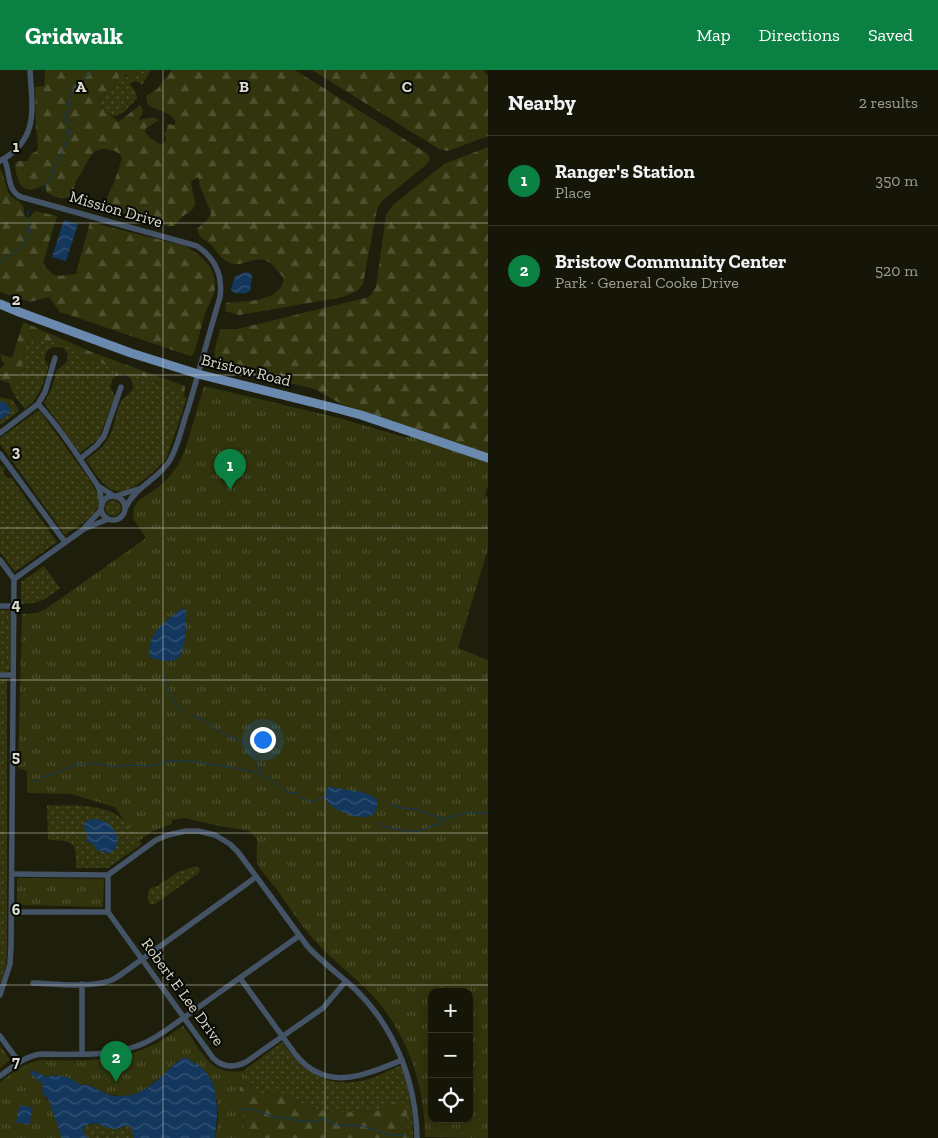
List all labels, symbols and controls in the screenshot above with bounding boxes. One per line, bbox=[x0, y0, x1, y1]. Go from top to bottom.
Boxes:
text: Gridwalk bbox=[25, 21, 123, 50]
text: Map bbox=[696, 24, 731, 46]
text: Directions bbox=[759, 24, 840, 46]
text: Saved bbox=[868, 24, 913, 46]
text: A bbox=[76, 77, 87, 96]
text: B bbox=[239, 77, 249, 96]
text: C bbox=[402, 77, 412, 96]
text: Nearby bbox=[508, 90, 576, 115]
text: 2 results bbox=[859, 93, 918, 112]
text: 1 bbox=[13, 137, 20, 156]
text: Ranger's Station bbox=[555, 160, 695, 183]
text: 1 bbox=[521, 171, 527, 190]
text: 350 m bbox=[875, 171, 918, 190]
text: Place bbox=[555, 183, 591, 202]
street label: Mission Drive bbox=[67, 187, 165, 231]
text: Bristow Community Center bbox=[555, 250, 786, 273]
text: 2 bbox=[520, 261, 528, 280]
text: 520 m bbox=[875, 261, 918, 280]
text: Park · General Cooke Drive bbox=[555, 273, 739, 292]
text: 2 bbox=[12, 290, 21, 309]
street label: Bristow Road bbox=[199, 350, 293, 390]
text: 3 bbox=[12, 442, 21, 461]
pin: 1 bbox=[214, 449, 246, 490]
text: 4 bbox=[11, 595, 21, 614]
your location bbox=[250, 727, 276, 753]
text: 5 bbox=[12, 747, 20, 766]
text: 6 bbox=[12, 900, 21, 919]
street label: Robert E Lee Drive bbox=[138, 934, 228, 1050]
map controls bbox=[428, 988, 473, 1123]
button: + bbox=[428, 988, 473, 1033]
button: − bbox=[428, 1033, 473, 1078]
pin: 2 bbox=[100, 1041, 132, 1082]
text: 7 bbox=[12, 1052, 20, 1071]
button: locate bbox=[428, 1078, 473, 1123]

